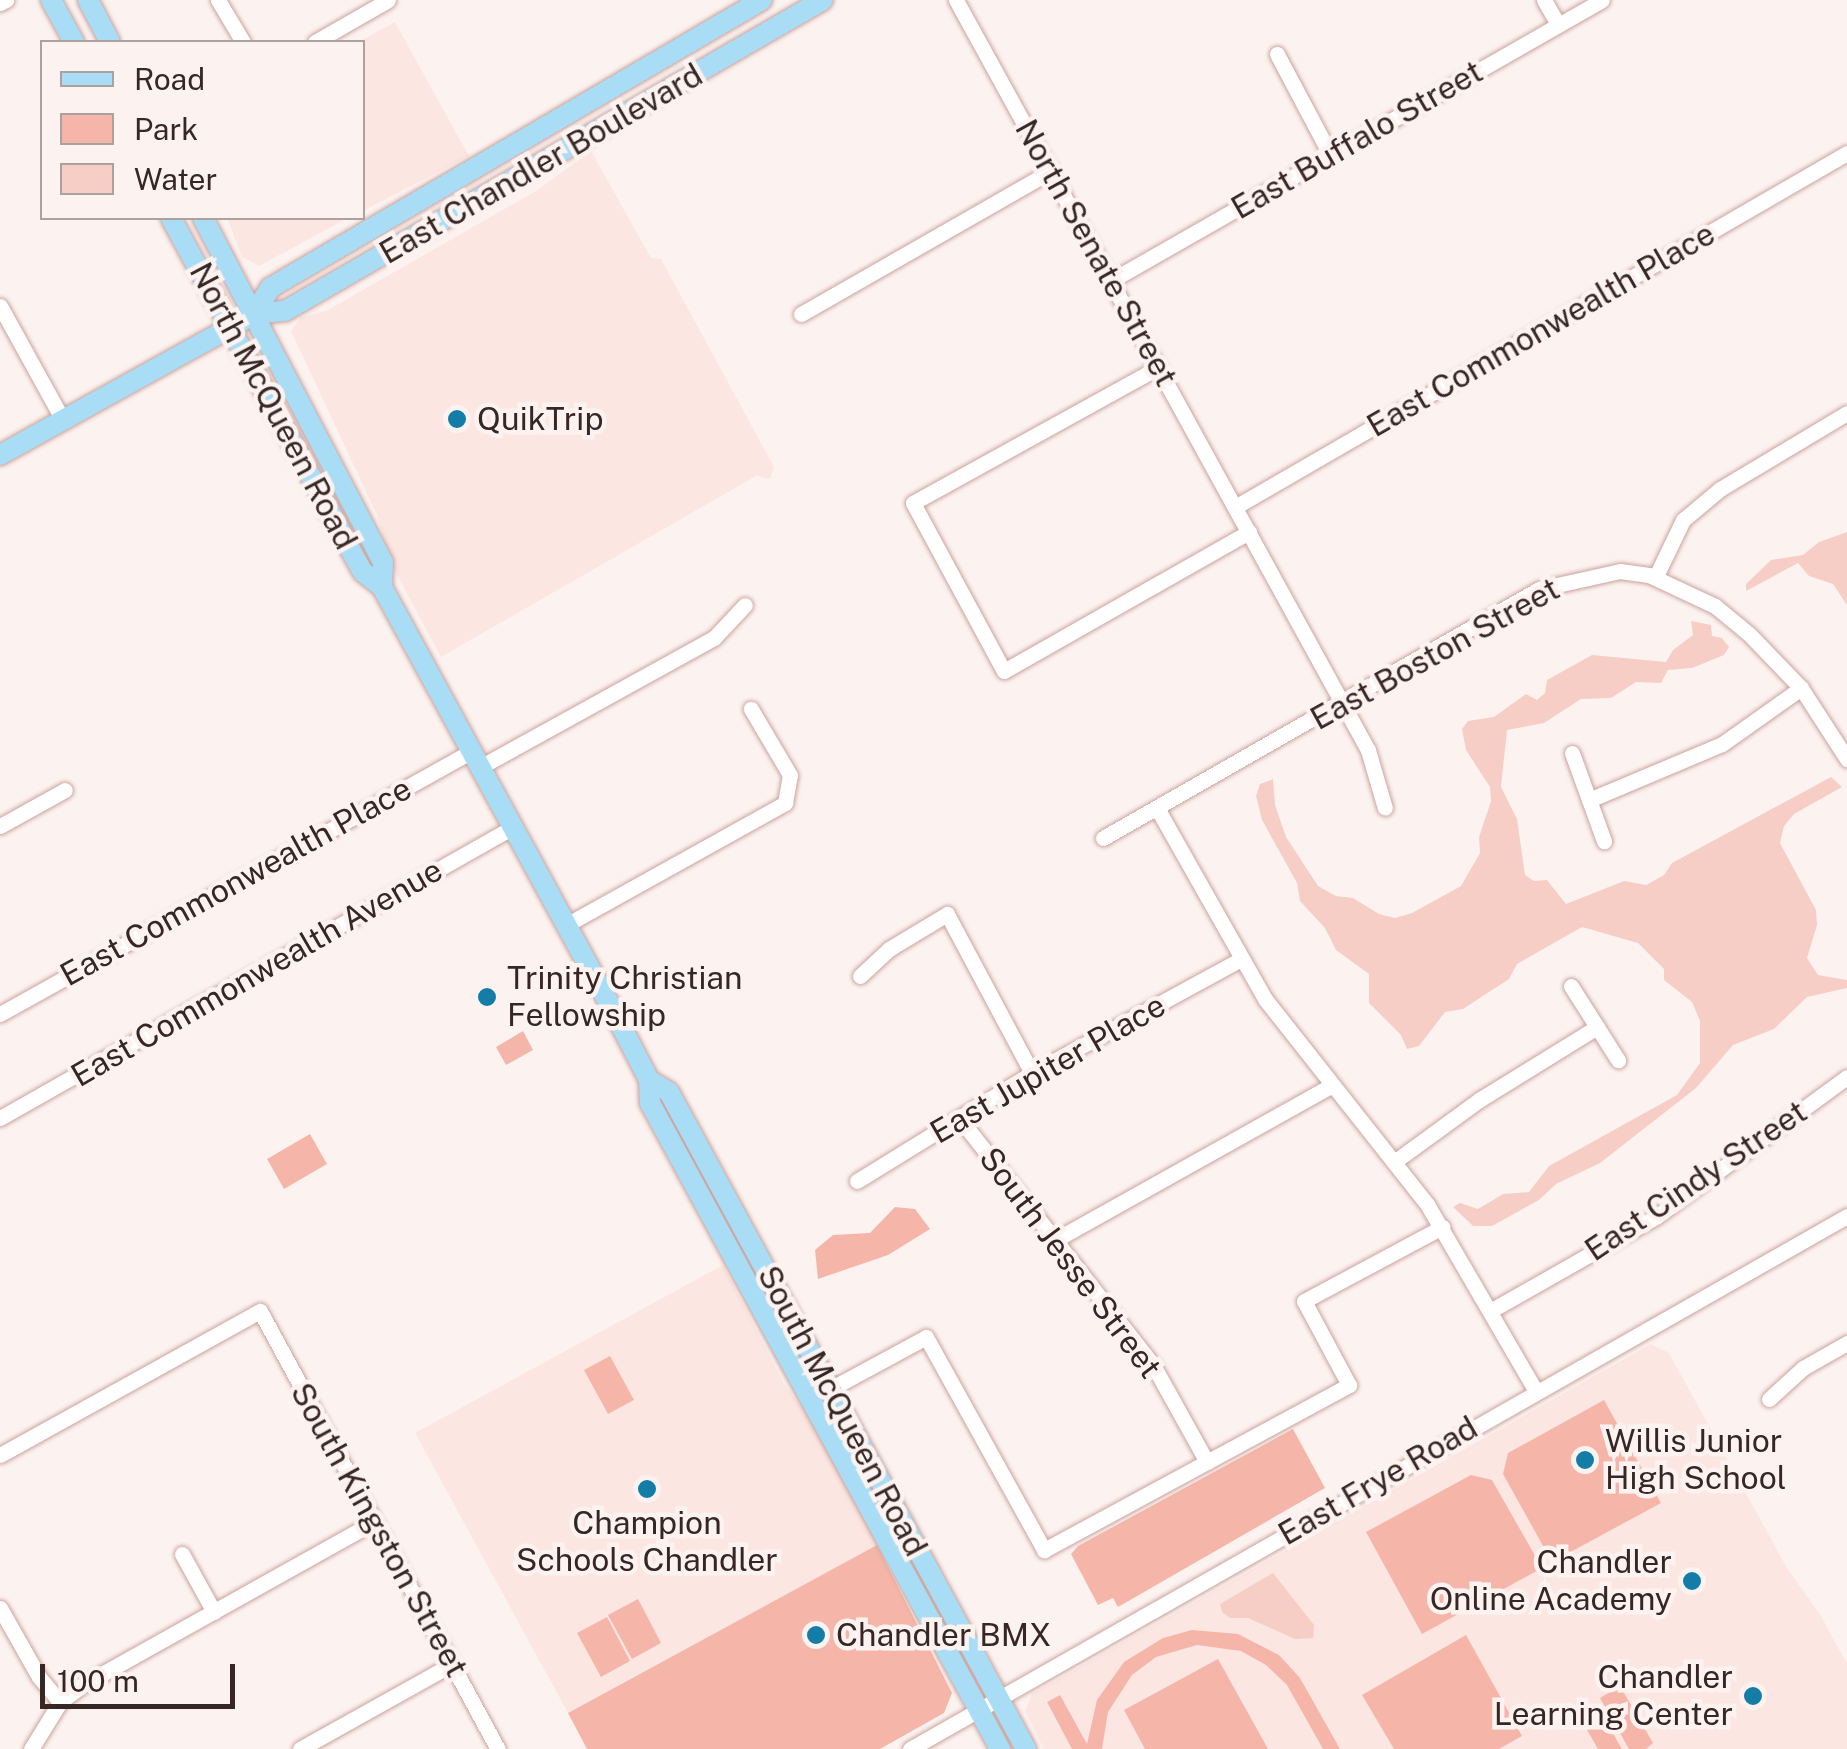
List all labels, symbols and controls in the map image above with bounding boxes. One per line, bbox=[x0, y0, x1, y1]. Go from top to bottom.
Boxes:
legend bbox=[40, 40, 365, 220]
street label: East Buffalo Street bbox=[1224, 52, 1490, 228]
street label: East Chandler Boulevard bbox=[373, 56, 709, 272]
text: Road bbox=[134, 61, 205, 97]
text: Park bbox=[134, 111, 198, 147]
street label: North Senate Street bbox=[1007, 113, 1185, 393]
text: Water bbox=[134, 161, 217, 197]
street label: East Commonwealth Place bbox=[1360, 215, 1722, 445]
street label: North McQueen Road bbox=[181, 256, 365, 556]
place label: QuikTrip bbox=[477, 400, 603, 438]
marker: QuikTrip bbox=[446, 408, 468, 430]
street label: East Boston Street bbox=[1304, 570, 1566, 738]
street label: East Commonwealth Place bbox=[54, 769, 418, 995]
street label: East Commonwealth Avenue bbox=[65, 851, 449, 1095]
place label: Trinity Christian Fellowship bbox=[507, 960, 743, 1035]
marker: Trinity Christian Fellowship bbox=[476, 986, 498, 1008]
street label: East Jupiter Place bbox=[924, 986, 1172, 1152]
street label: East Cindy Street bbox=[1578, 1093, 1814, 1269]
street label: South Jesse Street bbox=[971, 1140, 1169, 1386]
street label: South McQueen Road bbox=[749, 1259, 935, 1563]
street label: South Kingston Street bbox=[282, 1376, 476, 1684]
street label: East Frye Road bbox=[1272, 1408, 1484, 1554]
place label: Willis Junior High School bbox=[1605, 1423, 1786, 1498]
marker: Willis Junior High School bbox=[1574, 1449, 1596, 1471]
marker: Champion Schools Chandler bbox=[636, 1478, 658, 1500]
place label: Champion Schools Chandler bbox=[516, 1505, 778, 1580]
place label: Chandler Online Academy bbox=[1430, 1544, 1672, 1619]
marker: Chandler Online Academy bbox=[1681, 1570, 1703, 1592]
place label: Chandler BMX bbox=[836, 1616, 1051, 1654]
marker: Chandler BMX bbox=[805, 1624, 827, 1646]
scale bar bbox=[45, 1644, 240, 1706]
place label: Chandler Learning Center bbox=[1494, 1659, 1733, 1734]
text: 100 m bbox=[57, 1663, 139, 1699]
marker: Chandler Learning Center bbox=[1742, 1685, 1764, 1707]

